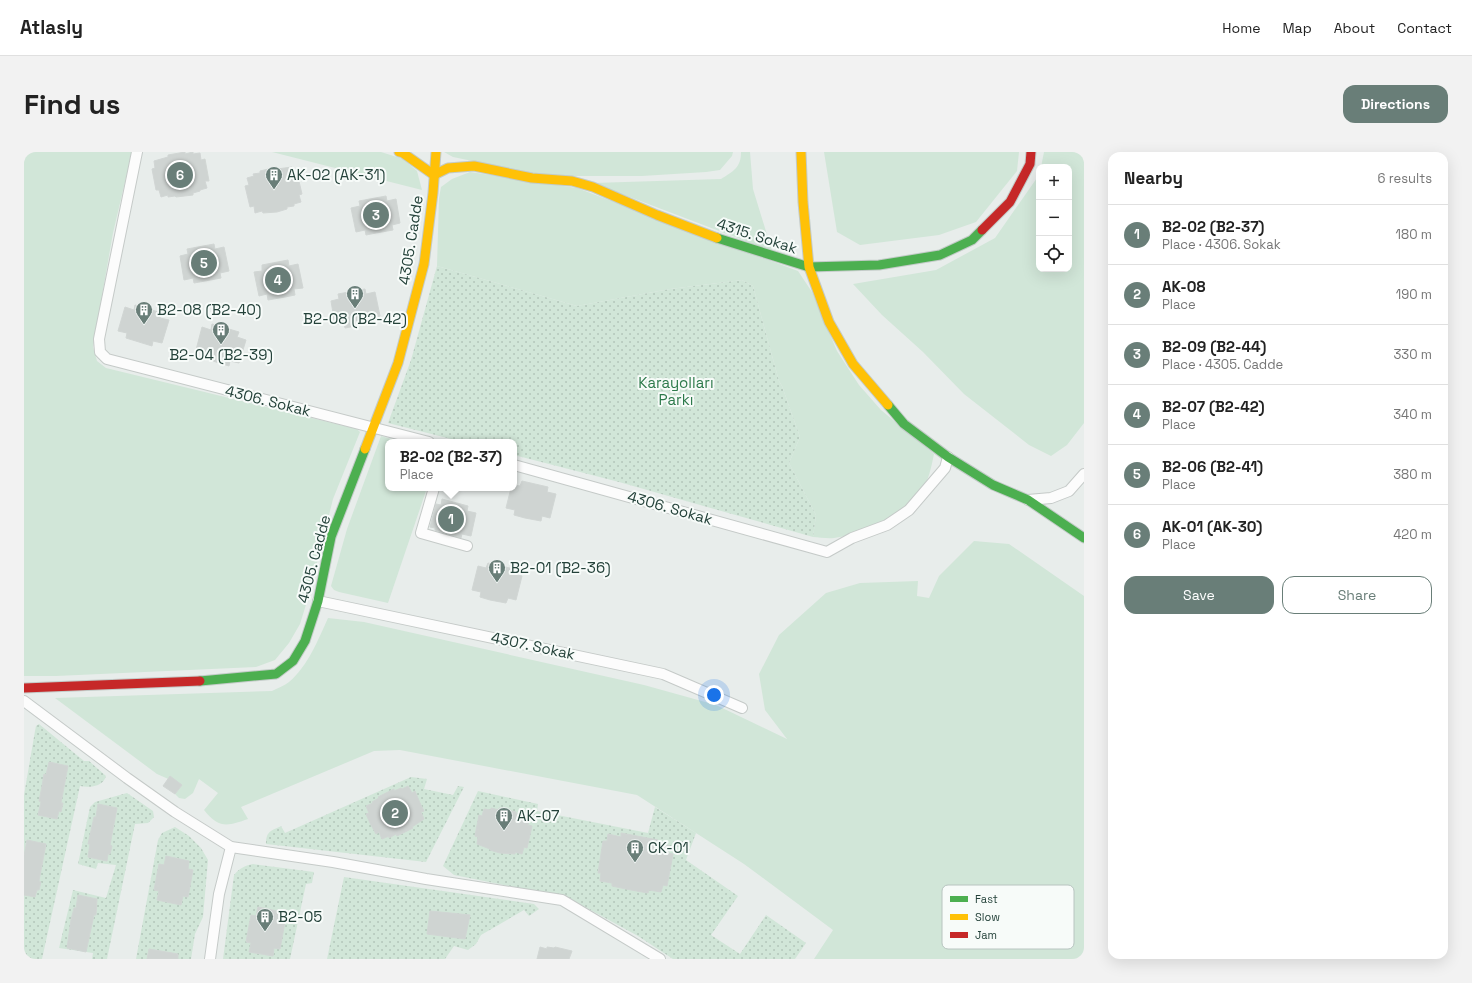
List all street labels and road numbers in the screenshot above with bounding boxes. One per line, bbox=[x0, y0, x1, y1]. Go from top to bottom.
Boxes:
street label: 4305. Cadde bbox=[394, 194, 427, 286]
street label: 4315. Sokak bbox=[714, 214, 800, 257]
street label: 4306. Sokak bbox=[223, 381, 313, 420]
street label: 4306. Sokak bbox=[625, 486, 715, 529]
street label: 4305. Cadde bbox=[293, 513, 334, 605]
street label: 4307. Sokak bbox=[489, 627, 577, 664]

